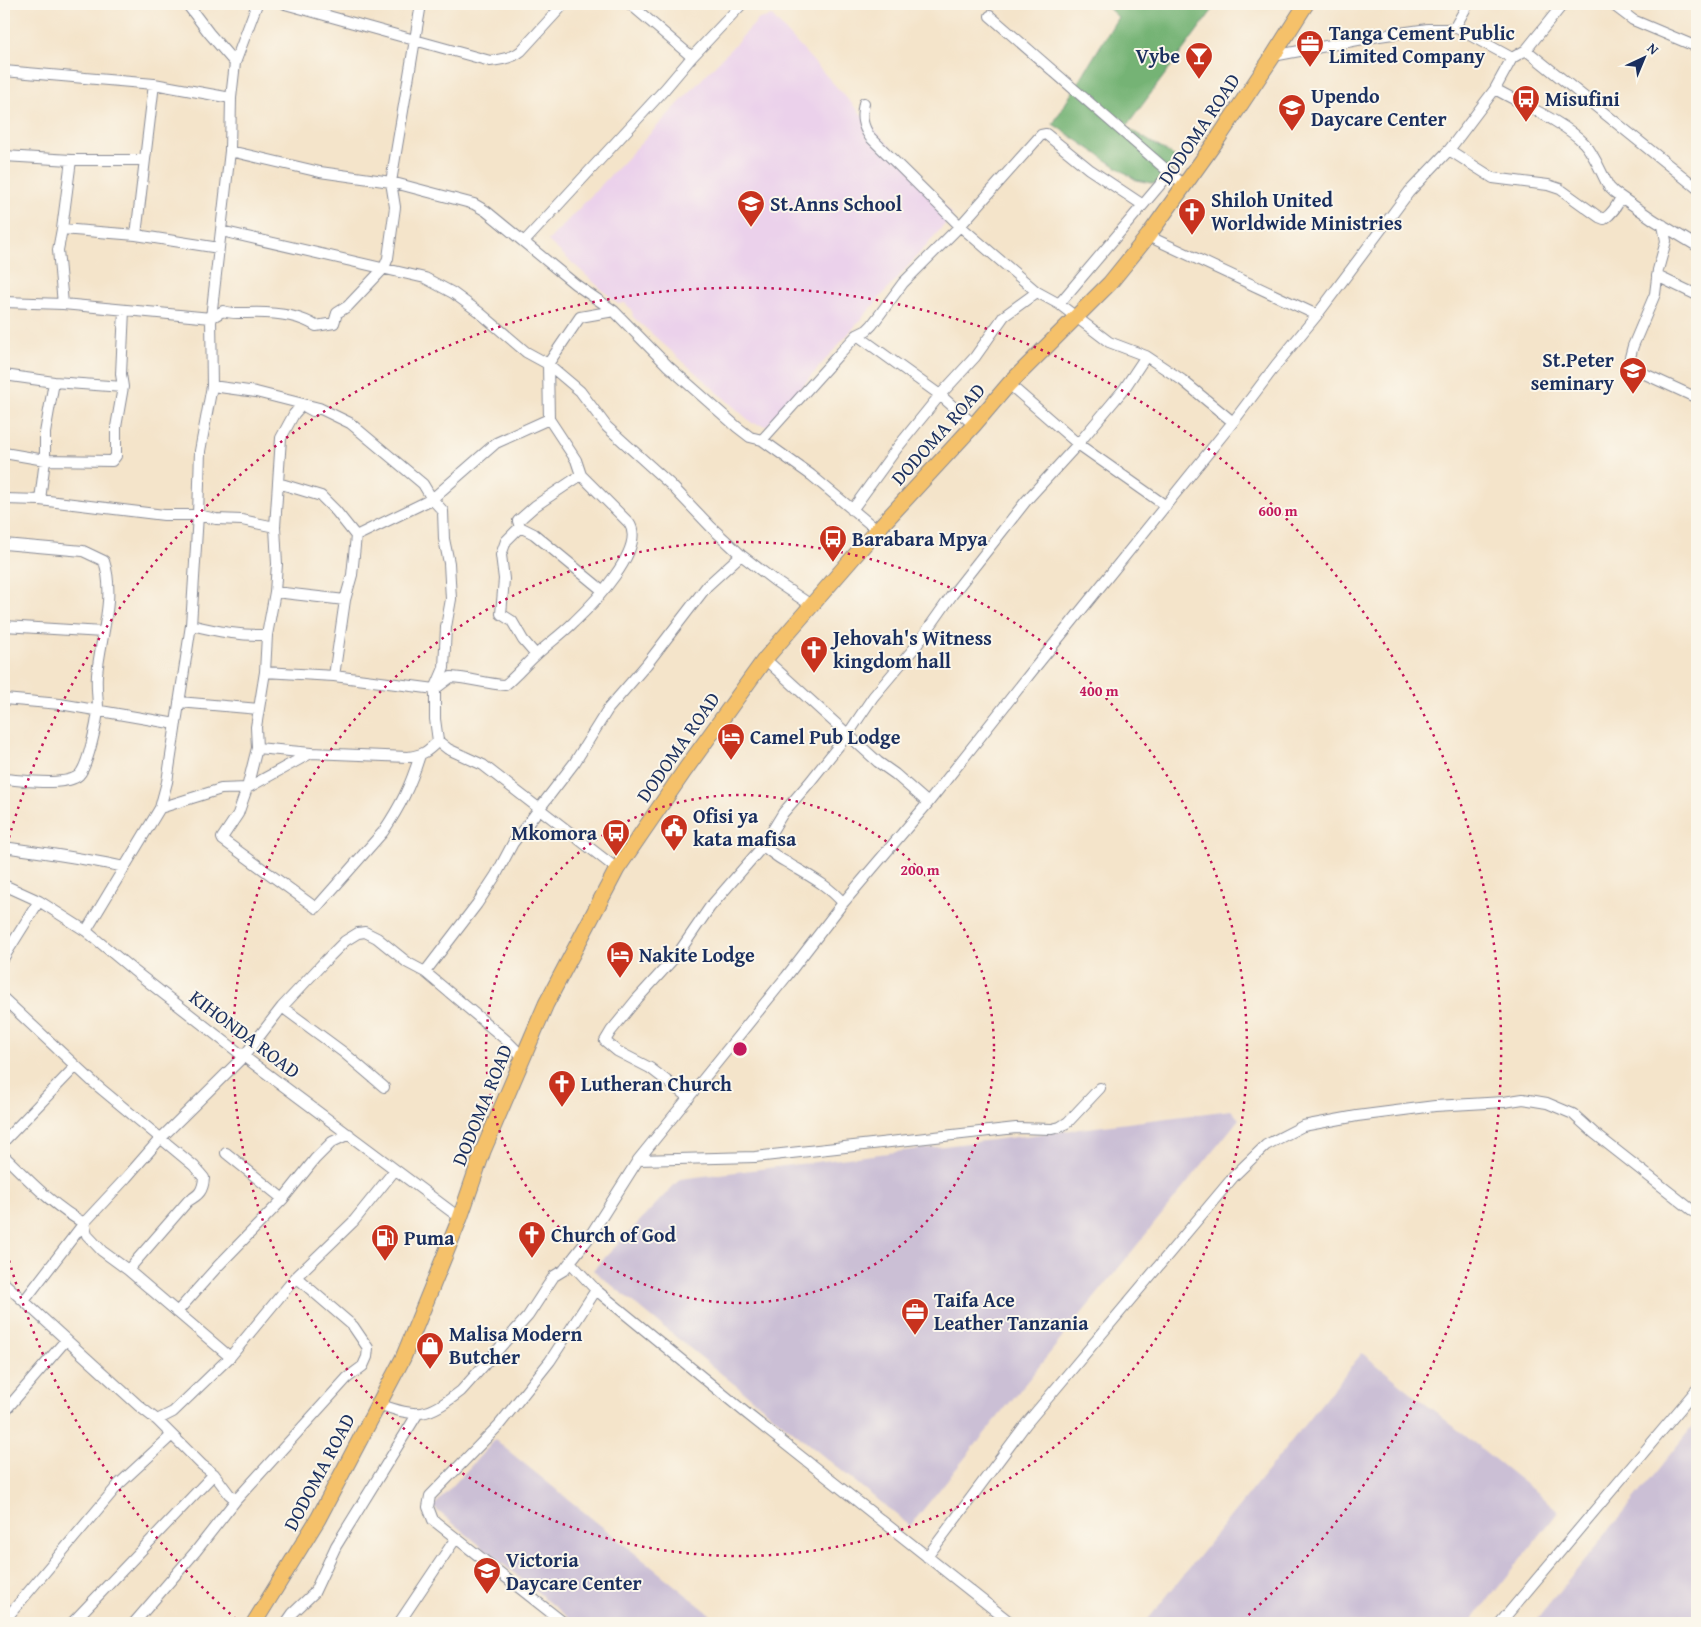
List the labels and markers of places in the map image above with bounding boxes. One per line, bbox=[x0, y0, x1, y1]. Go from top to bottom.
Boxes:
place label: Tanga Cement Public Limited Company bbox=[1329, 18, 1515, 70]
office icon: Tanga Cement Public Limited Company bbox=[1295, 29, 1325, 68]
place label: Vybe bbox=[1136, 41, 1180, 70]
bar icon: Vybe bbox=[1184, 41, 1214, 80]
place label: Upendo Daycare Center bbox=[1311, 81, 1447, 133]
bus stop icon: Misufini bbox=[1511, 84, 1541, 123]
place label: Misufini bbox=[1545, 84, 1620, 113]
school or university icon: Upendo Daycare Center bbox=[1277, 93, 1307, 132]
place label: Shiloh United Worldwide Ministries bbox=[1211, 185, 1402, 237]
school or university icon: St.Anns School bbox=[736, 189, 766, 228]
place label: St.Anns School bbox=[770, 189, 902, 218]
church icon: Shiloh United Worldwide Ministries bbox=[1177, 197, 1207, 236]
place label: St.Peter seminary bbox=[1531, 345, 1615, 397]
school or university icon: St.Peter seminary bbox=[1618, 356, 1648, 395]
bus stop icon: Barabara Mpya bbox=[818, 524, 848, 563]
place label: Barabara Mpya bbox=[852, 524, 988, 553]
place label: Jehovah's Witness kingdom hall bbox=[830, 623, 992, 675]
church icon: Jehovah's Witness kingdom hall bbox=[799, 635, 829, 674]
hotel icon: Camel Pub Lodge bbox=[716, 722, 746, 761]
place label: Camel Pub Lodge bbox=[750, 722, 901, 751]
place label: Ofisi ya kata mafisa bbox=[693, 801, 797, 853]
public building icon: Ofisi ya kata mafisa bbox=[659, 813, 689, 852]
place label: Mkomora bbox=[511, 818, 598, 847]
bus stop icon: Mkomora bbox=[601, 818, 631, 857]
hotel icon: Nakite Lodge bbox=[605, 940, 635, 979]
place label: Nakite Lodge bbox=[639, 940, 755, 969]
centre of rings bbox=[731, 1040, 749, 1058]
church icon: Lutheran Church bbox=[547, 1069, 577, 1108]
place label: Lutheran Church bbox=[581, 1069, 732, 1098]
church icon: Church of God bbox=[517, 1220, 547, 1259]
place label: Church of God bbox=[551, 1220, 676, 1249]
fuel station icon: Puma bbox=[370, 1223, 400, 1262]
place label: Puma bbox=[404, 1223, 455, 1252]
place label: Taifa Ace Leather Tanzania bbox=[934, 1285, 1089, 1337]
office icon: Taifa Ace Leather Tanzania bbox=[900, 1297, 930, 1336]
place label: Malisa Modern Butcher bbox=[449, 1319, 582, 1371]
shop icon: Malisa Modern Butcher bbox=[415, 1331, 445, 1370]
place label: Victoria Daycare Center bbox=[506, 1545, 642, 1597]
school or university icon: Victoria Daycare Center bbox=[472, 1556, 502, 1595]

